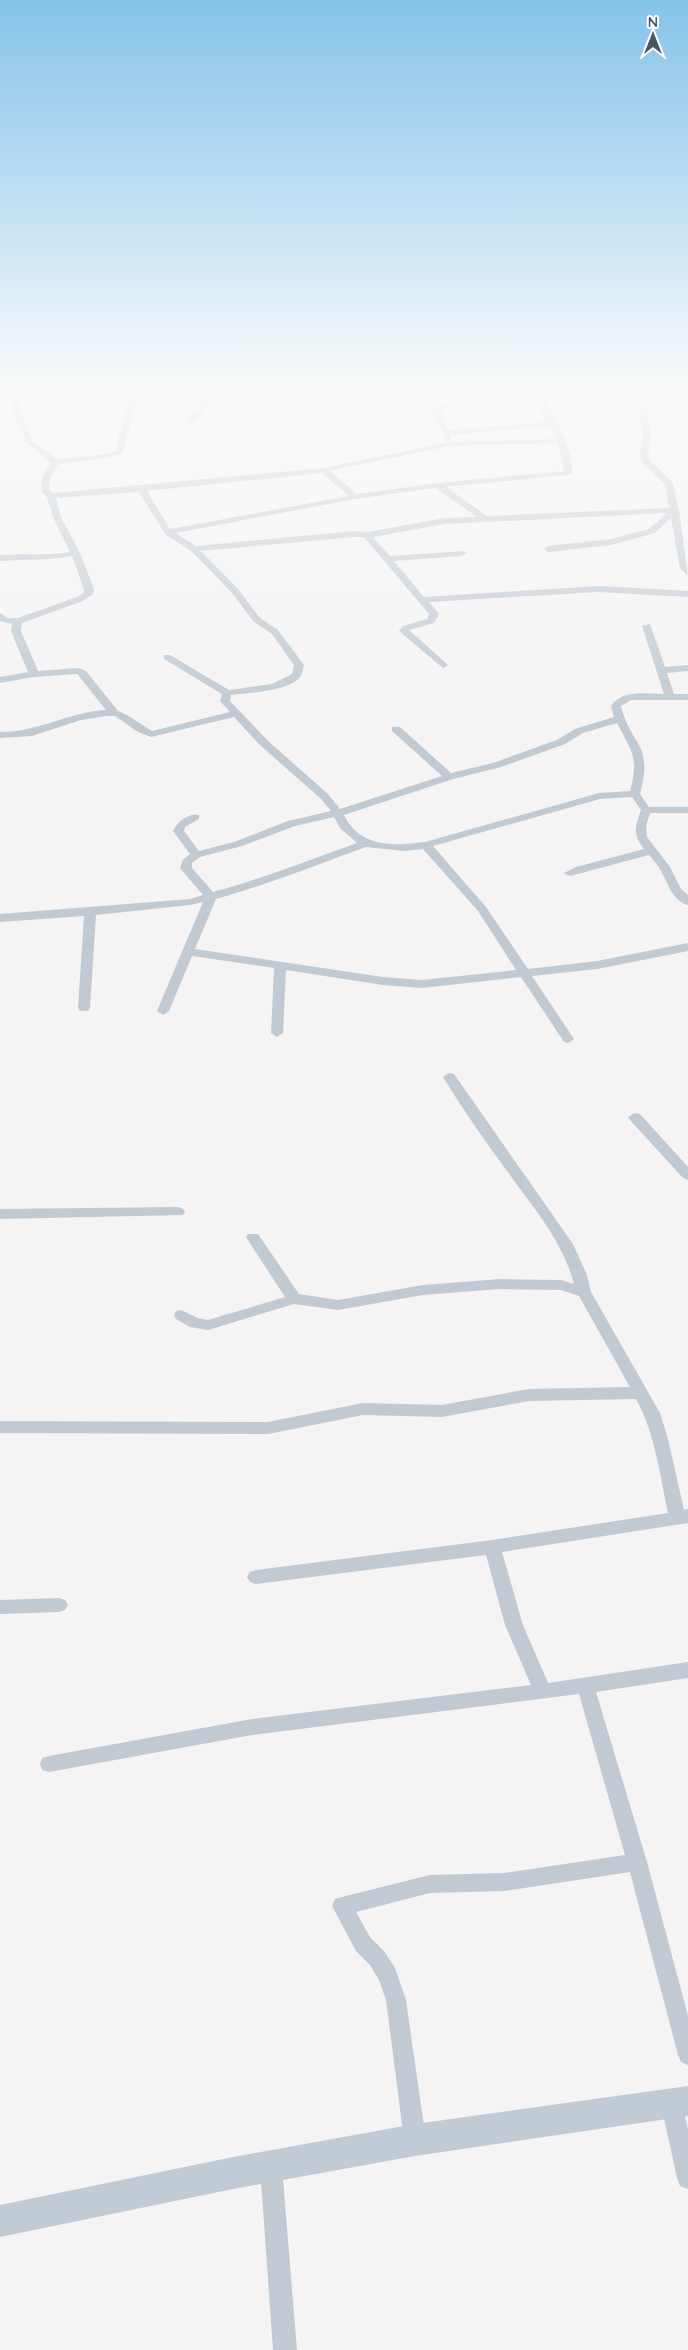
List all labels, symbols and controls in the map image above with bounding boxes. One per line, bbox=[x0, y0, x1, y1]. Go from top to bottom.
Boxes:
north arrow bbox=[628, 10, 678, 60]
text: N bbox=[648, 13, 658, 31]

